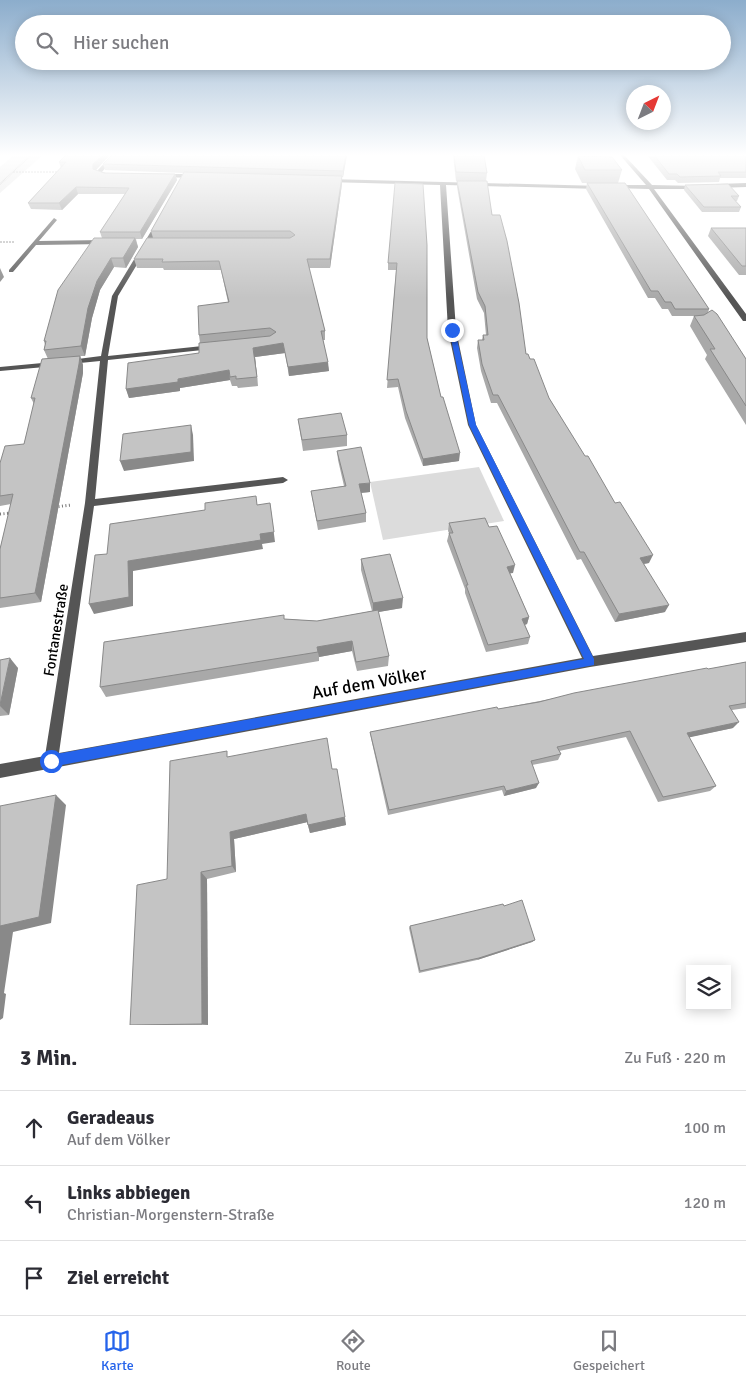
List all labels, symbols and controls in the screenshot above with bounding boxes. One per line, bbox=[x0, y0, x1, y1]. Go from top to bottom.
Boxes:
search box bbox=[15, 15, 731, 70]
icon: search bbox=[33, 29, 61, 57]
text: Hier suchen bbox=[73, 31, 169, 55]
north arrow bbox=[626, 85, 671, 130]
route end bbox=[441, 319, 464, 342]
street label: Fontanestraße bbox=[40, 582, 72, 678]
street label: Auf dem Völker bbox=[310, 662, 428, 704]
route start bbox=[40, 750, 63, 773]
map controls bbox=[686, 965, 731, 1010]
button: layers bbox=[686, 965, 731, 1010]
text: 3 Min. bbox=[20, 1045, 77, 1071]
text: Zu Fuß · 220 m bbox=[624, 1048, 726, 1068]
text: Geradeaus bbox=[67, 1106, 154, 1130]
icon: ahead bbox=[20, 1114, 48, 1142]
text: 100 m bbox=[684, 1118, 726, 1138]
text: Auf dem Völker bbox=[67, 1130, 170, 1150]
text: Links abbiegen bbox=[67, 1181, 190, 1205]
icon: left bbox=[20, 1189, 48, 1217]
text: 120 m bbox=[684, 1193, 726, 1213]
text: Christian-Morgenstern-Straße bbox=[67, 1205, 275, 1225]
icon: arrive bbox=[20, 1264, 48, 1292]
text: Ziel erreicht bbox=[67, 1266, 169, 1290]
tab: Karte bbox=[101, 1327, 134, 1374]
tab: Route bbox=[336, 1327, 371, 1374]
tab: Gespeichert bbox=[573, 1327, 645, 1374]

